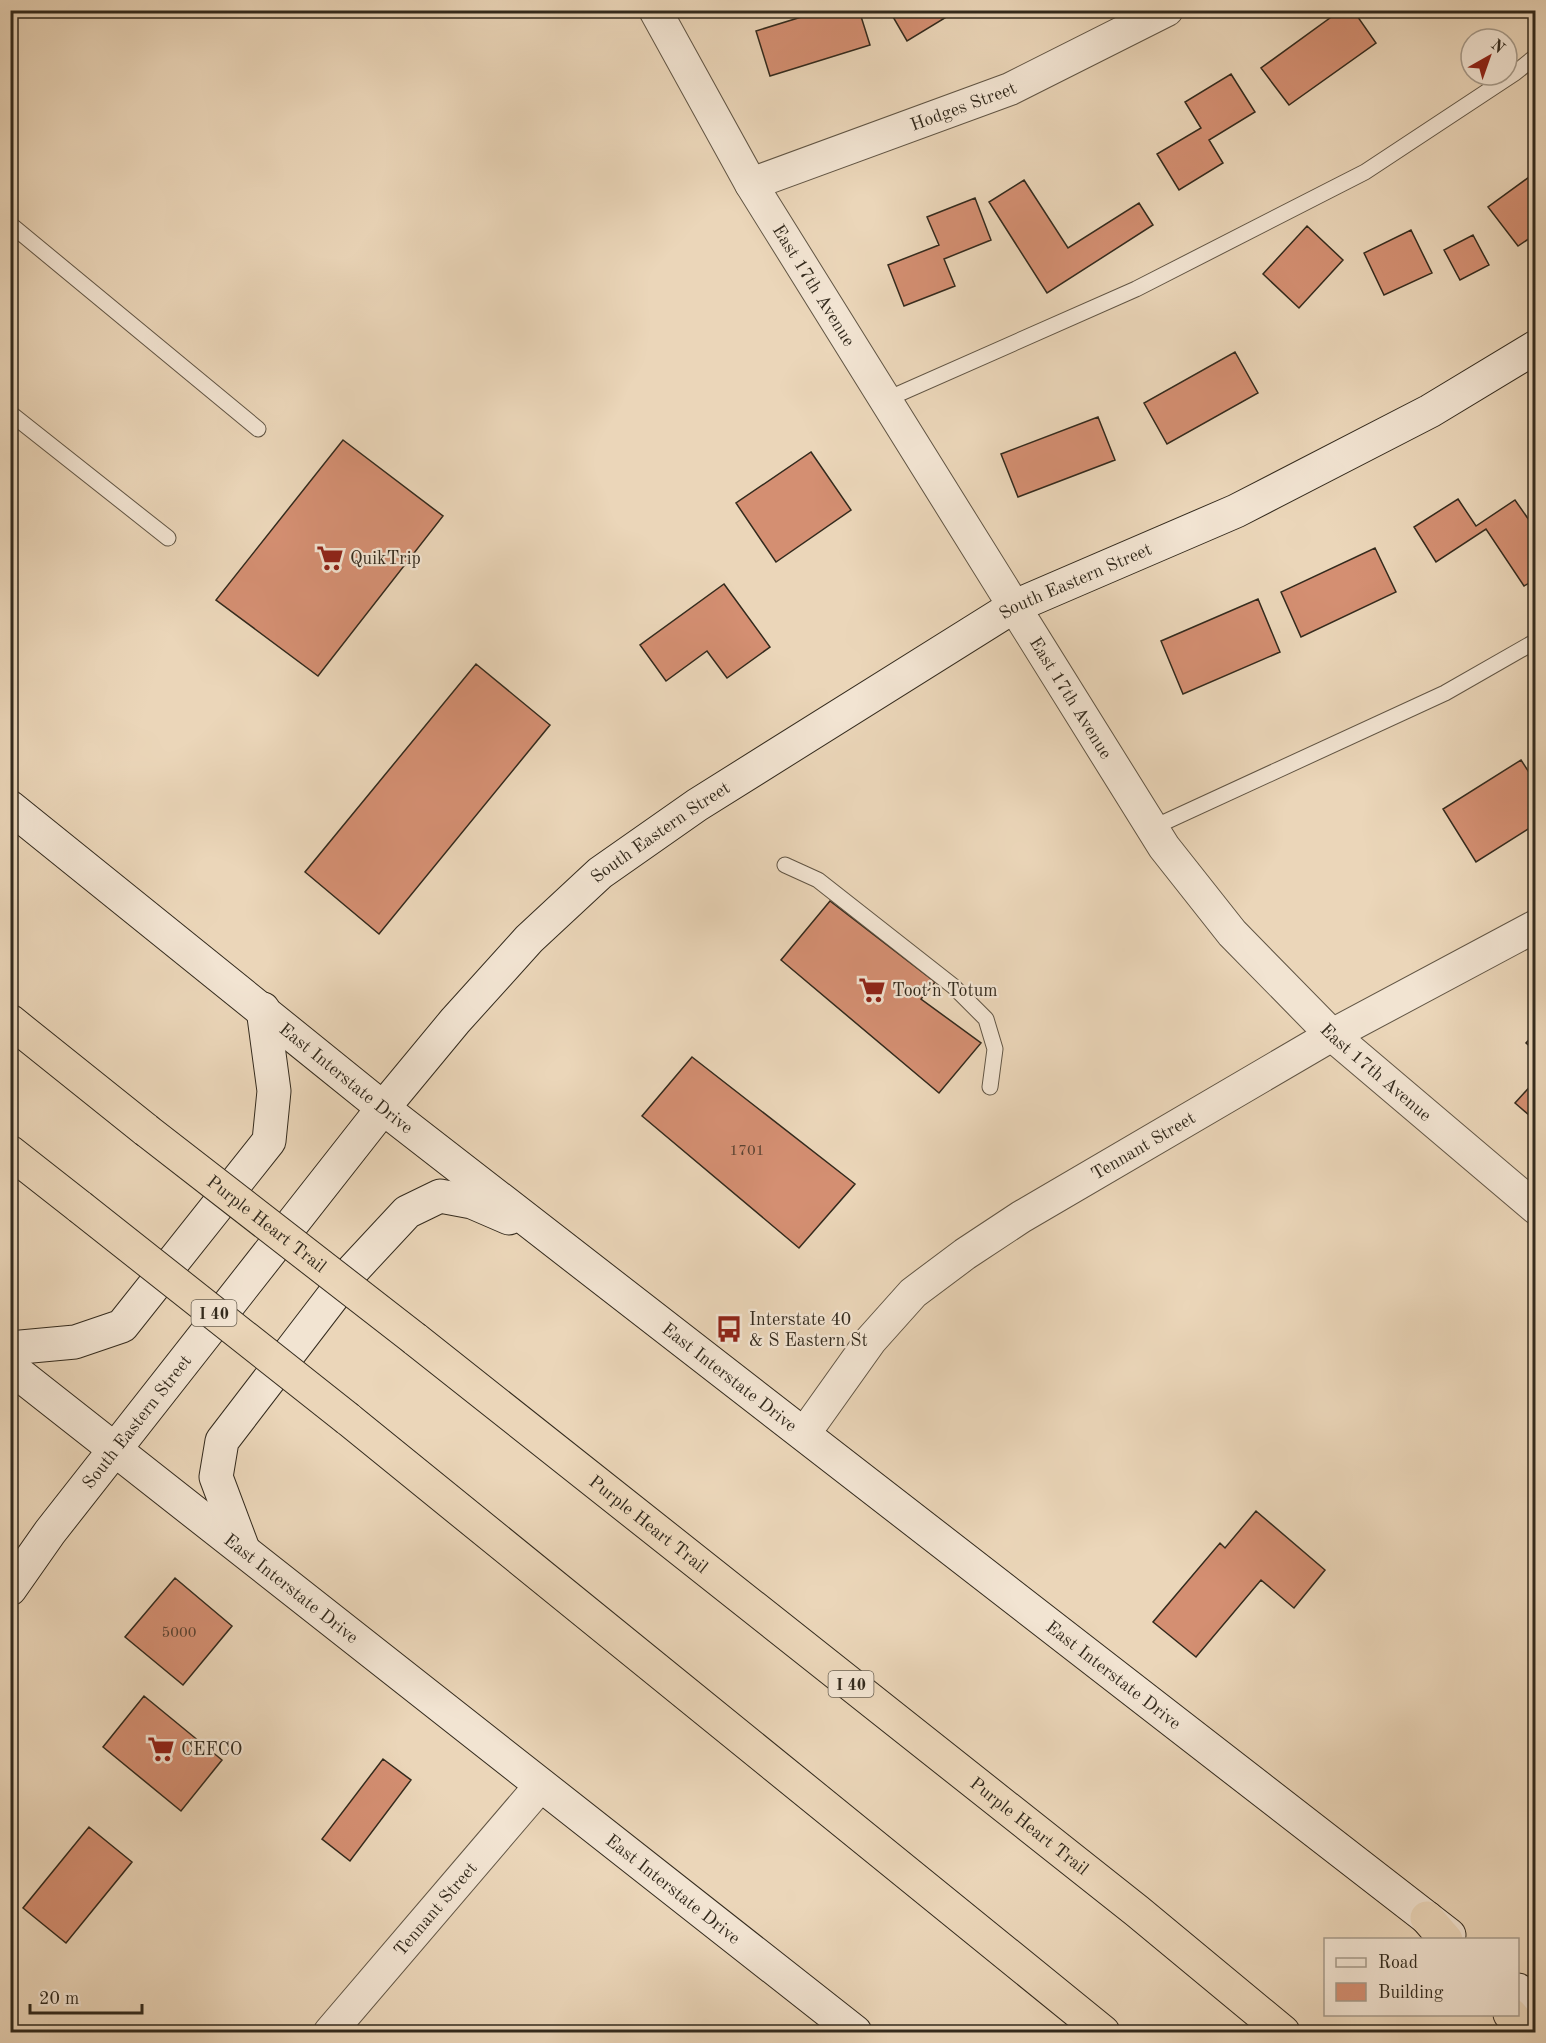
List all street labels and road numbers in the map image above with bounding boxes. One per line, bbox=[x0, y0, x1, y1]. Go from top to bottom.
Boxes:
street label: Hodges Street bbox=[908, 79, 1020, 135]
street label: East 17th Avenue bbox=[769, 222, 858, 350]
street label: South Eastern Street bbox=[996, 540, 1155, 623]
street label: East 17th Avenue bbox=[1026, 634, 1115, 762]
street label: South Eastern Street bbox=[588, 779, 733, 887]
street label: East Interstate Drive bbox=[276, 1020, 416, 1138]
street label: East 17th Avenue bbox=[1316, 1021, 1434, 1125]
street label: Tennant Street bbox=[1088, 1109, 1199, 1184]
street label: Purple Heart Trail bbox=[203, 1173, 329, 1277]
road number: I 40 bbox=[192, 1300, 236, 1326]
street label: East Interstate Drive bbox=[658, 1320, 800, 1435]
street label: South Eastern Street bbox=[80, 1352, 195, 1492]
street label: Purple Heart Trail bbox=[585, 1473, 711, 1577]
street label: East Interstate Drive bbox=[220, 1531, 361, 1647]
street label: East Interstate Drive bbox=[1042, 1618, 1184, 1733]
road number: I 40 bbox=[828, 1671, 874, 1697]
street label: Purple Heart Trail bbox=[966, 1774, 1092, 1879]
street label: East Interstate Drive bbox=[602, 1832, 743, 1948]
street label: Tennant Street bbox=[391, 1859, 481, 1960]

